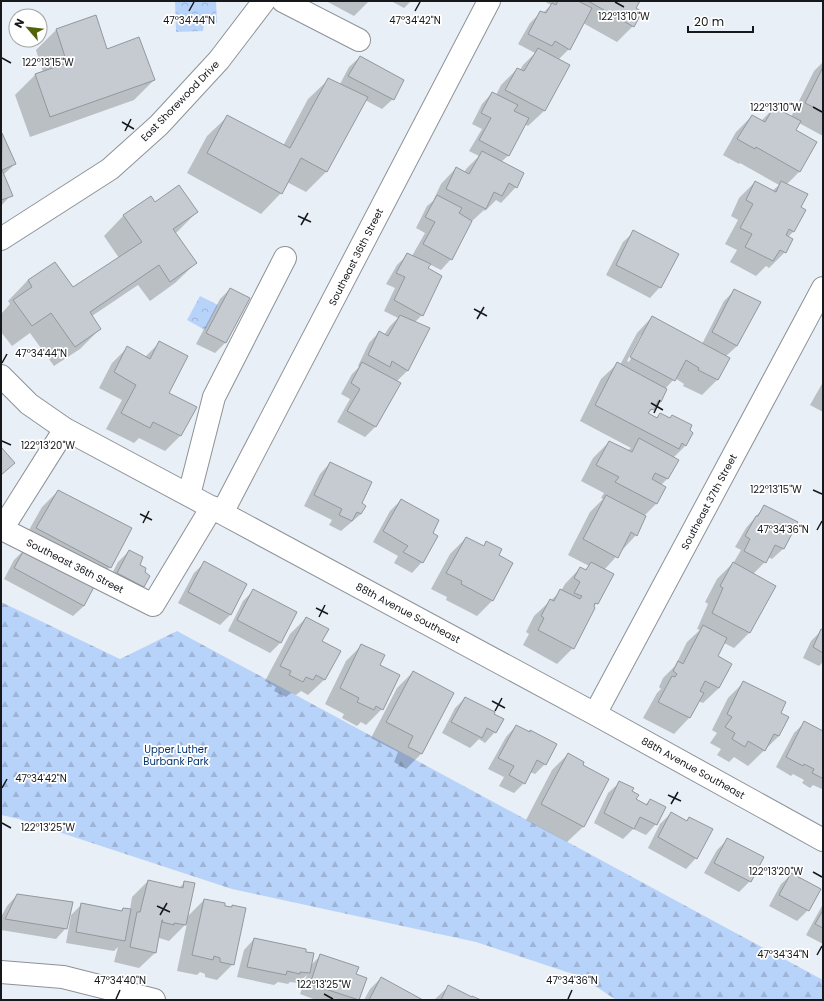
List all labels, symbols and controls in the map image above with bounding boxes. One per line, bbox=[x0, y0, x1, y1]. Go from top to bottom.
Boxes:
north arrow bbox=[8, 8, 48, 48]
scale bar bbox=[688, 8, 753, 34]
text: 122°13'10"W bbox=[598, 9, 650, 24]
text: 47°34'44"N bbox=[163, 13, 215, 28]
text: 47°34'42"N bbox=[389, 13, 441, 28]
text: 20 m bbox=[694, 13, 724, 30]
text: N bbox=[10, 16, 28, 31]
text: 122°13'15"W bbox=[22, 55, 74, 70]
street label: East Shorewood Drive bbox=[137, 57, 223, 145]
text: 122°13'10"W bbox=[750, 100, 802, 115]
street label: Southeast 36th Street bbox=[325, 205, 387, 308]
text: 47°34'44"N bbox=[15, 346, 67, 361]
text: 122°13'20"W bbox=[21, 438, 75, 453]
street label: Southeast 37th Street bbox=[677, 451, 741, 553]
text: 122°13'15"W bbox=[750, 482, 802, 497]
text: 47°34'36"N bbox=[757, 522, 809, 537]
street label: Southeast 36th Street bbox=[24, 535, 127, 597]
street label: 88th Avenue Southeast bbox=[353, 579, 463, 647]
street label: 88th Avenue Southeast bbox=[639, 733, 748, 803]
park label: Upper Luther Burbank Park bbox=[143, 742, 210, 769]
text: 47°34'42"N bbox=[15, 771, 67, 786]
text: 122°13'25"W bbox=[21, 820, 75, 835]
text: 122°13'20"W bbox=[749, 864, 803, 879]
text: 47°34'34"N bbox=[757, 947, 809, 962]
text: 47°34'40"N bbox=[94, 973, 146, 988]
text: 47°34'36"N bbox=[546, 973, 598, 988]
text: 122°13'25"W bbox=[297, 977, 351, 992]

